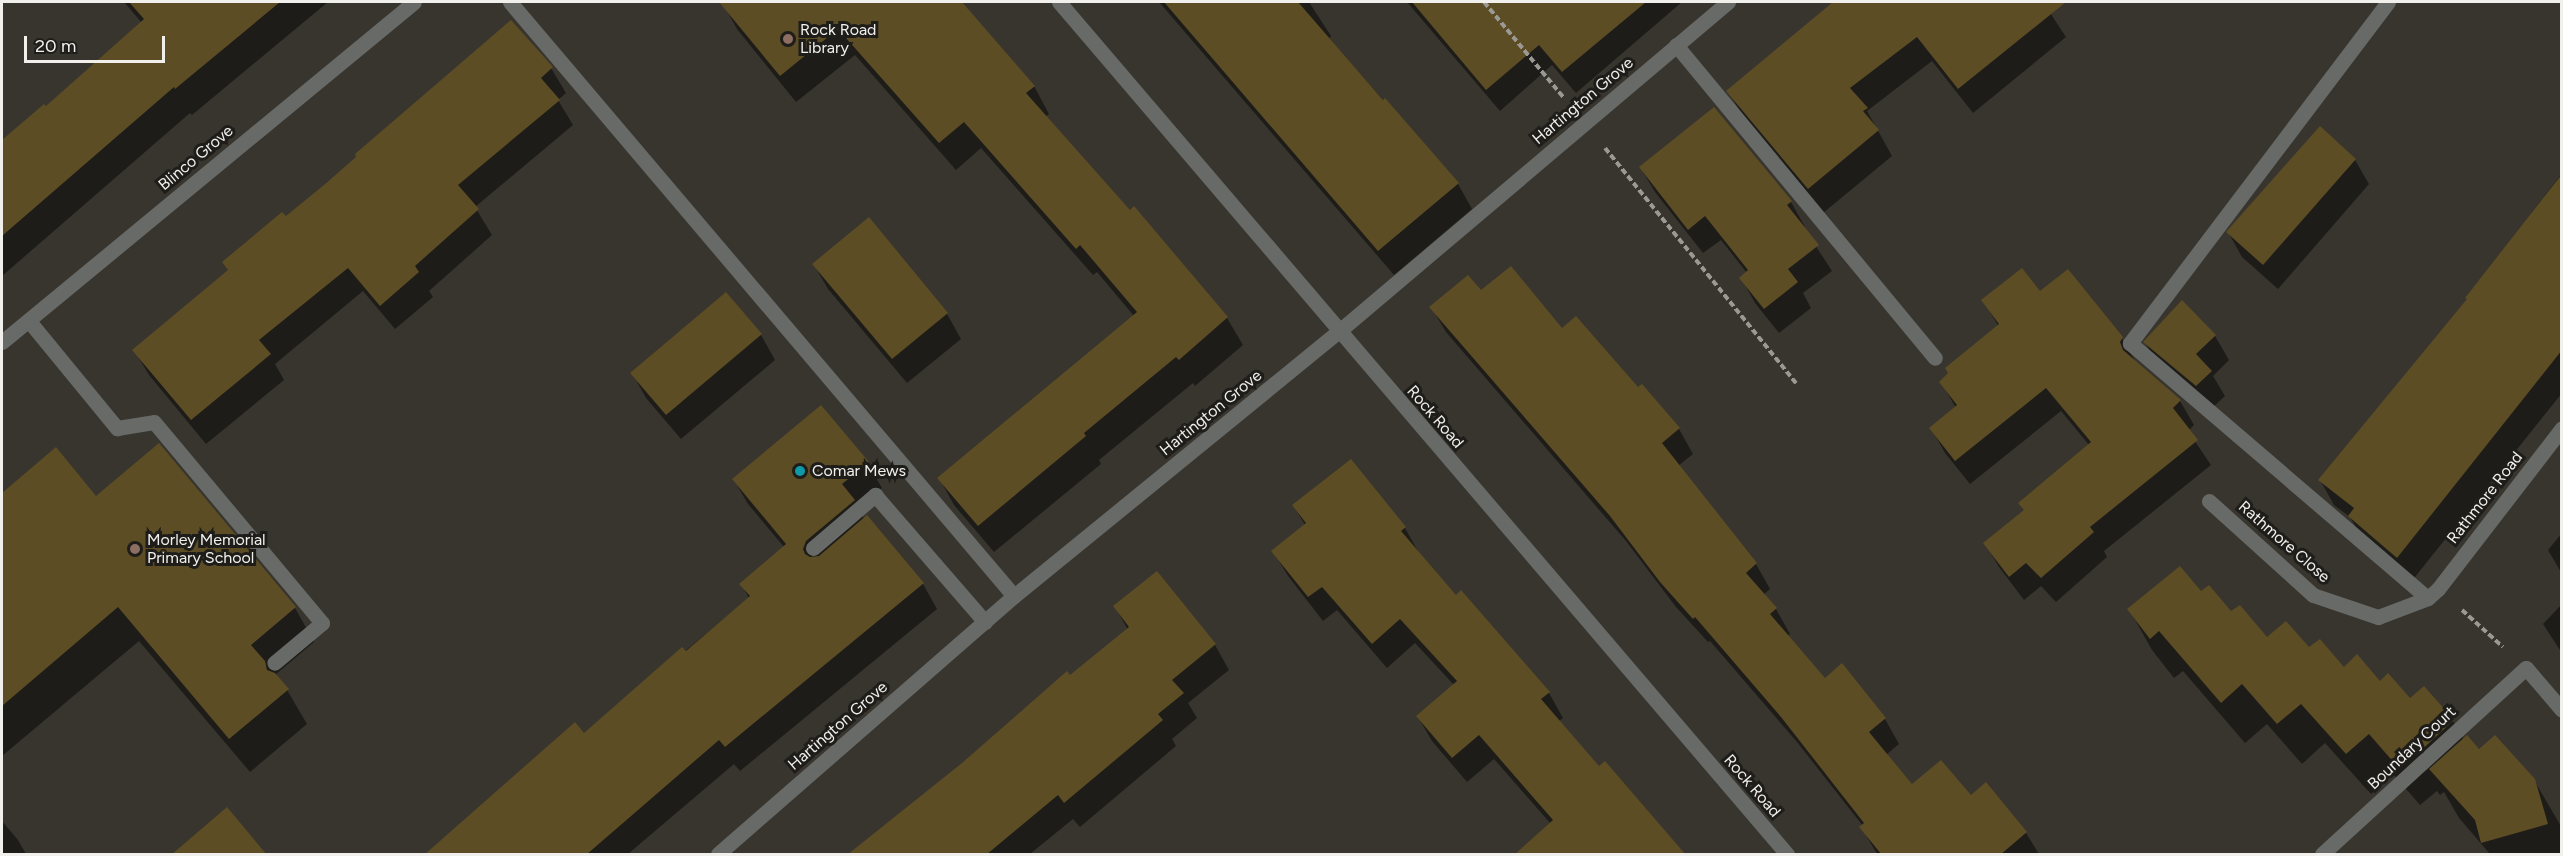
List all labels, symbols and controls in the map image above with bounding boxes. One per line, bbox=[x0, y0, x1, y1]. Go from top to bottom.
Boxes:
place label: Rock Road Library bbox=[800, 20, 876, 58]
scale bar bbox=[27, 24, 168, 62]
marker: Rock Road Library bbox=[781, 32, 795, 46]
text: 20 m bbox=[35, 35, 76, 57]
street label: Hartington Grove bbox=[1529, 53, 1637, 149]
street label: Blinco Grove bbox=[155, 121, 237, 195]
street label: Hartington Grove bbox=[1156, 366, 1266, 460]
street label: Rock Road bbox=[1403, 382, 1467, 452]
street label: Rathmore Road bbox=[2443, 448, 2527, 548]
place label: Comar Mews bbox=[812, 461, 906, 481]
marker: Comar Mews bbox=[793, 464, 807, 478]
street label: Rathmore Close bbox=[2234, 497, 2334, 587]
place label: Morley Memorial Primary School bbox=[147, 530, 266, 568]
marker: Morley Memorial Primary School bbox=[128, 542, 142, 556]
street label: Hartington Grove bbox=[784, 678, 892, 774]
street label: Boundary Court bbox=[2364, 702, 2460, 794]
street label: Rock Road bbox=[1720, 751, 1784, 821]

